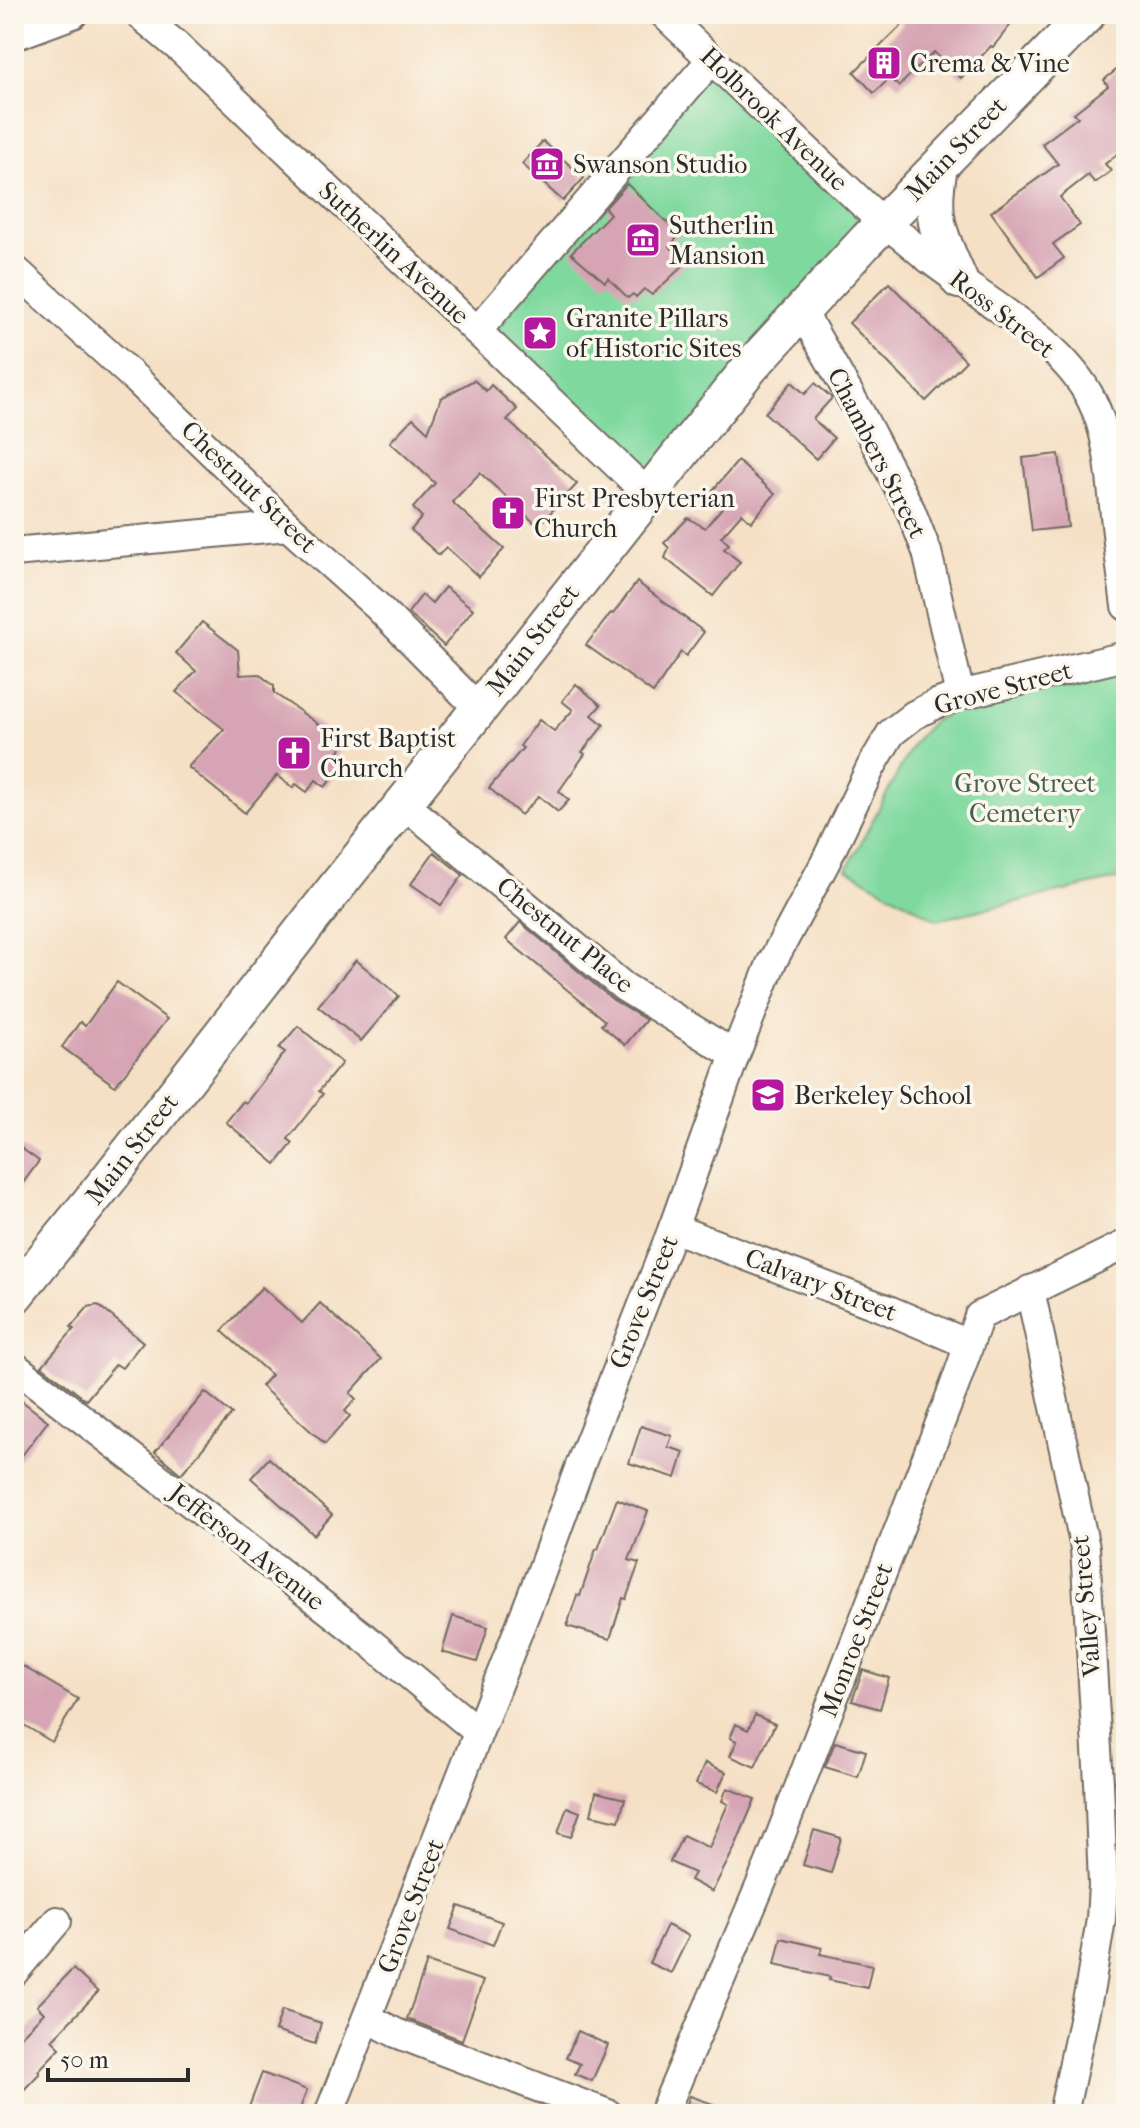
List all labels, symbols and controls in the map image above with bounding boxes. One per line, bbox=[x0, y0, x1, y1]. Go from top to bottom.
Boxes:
street label: Holbrook Avenue bbox=[694, 41, 855, 198]
building icon: Crema & Vine bbox=[865, 44, 903, 82]
place label: Crema & Vine bbox=[910, 48, 1070, 79]
street label: Main Street bbox=[899, 90, 1014, 208]
museum icon: Swanson Studio bbox=[528, 145, 566, 183]
place label: Swanson Studio bbox=[573, 149, 748, 180]
street label: Sutherlin Avenue bbox=[312, 175, 476, 331]
place label: Sutherlin Mansion bbox=[669, 210, 774, 271]
museum icon: Sutherlin Mansion bbox=[624, 221, 662, 259]
street label: Ross Street bbox=[943, 263, 1061, 365]
place label: Granite Pillars of Historic Sites bbox=[566, 303, 741, 364]
place icon: Granite Pillars of Historic Sites bbox=[521, 314, 559, 352]
street label: Chambers Street bbox=[821, 363, 934, 544]
street label: Chestnut Street bbox=[175, 415, 324, 560]
place label: First Presbyterian Church bbox=[534, 483, 735, 544]
church icon: First Presbyterian Church bbox=[489, 494, 527, 532]
street label: Main Street bbox=[480, 578, 587, 702]
street label: Grove Street bbox=[931, 655, 1076, 721]
place label: First Baptist Church bbox=[320, 723, 457, 784]
church icon: First Baptist Church bbox=[275, 734, 313, 772]
park label: Grove Street Cemetery bbox=[954, 768, 1096, 829]
street label: Chestnut Place bbox=[490, 870, 640, 1000]
school or university icon: Berkeley School bbox=[749, 1076, 787, 1114]
place label: Berkeley School bbox=[794, 1080, 972, 1111]
street label: Main Street bbox=[79, 1087, 186, 1211]
street label: Grove Street bbox=[603, 1230, 685, 1373]
street label: Calvary Street bbox=[741, 1242, 902, 1328]
street label: Jefferson Avenue bbox=[162, 1476, 331, 1617]
street label: Valley Street bbox=[1064, 1533, 1108, 1679]
street label: Monroe Street bbox=[812, 1558, 900, 1722]
street label: Grove Street bbox=[371, 1834, 451, 1978]
scale bar bbox=[48, 2032, 188, 2082]
text: 50 m bbox=[60, 2046, 109, 2074]

